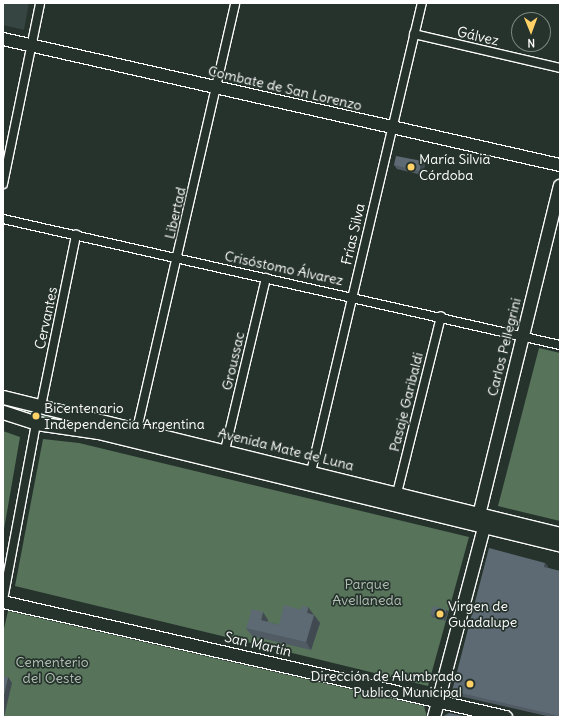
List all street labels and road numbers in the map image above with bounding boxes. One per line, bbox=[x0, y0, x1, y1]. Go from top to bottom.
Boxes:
street label: Gálvez bbox=[456, 23, 500, 49]
street label: Combate de San Lorenzo bbox=[206, 62, 364, 114]
street label: Libertad bbox=[161, 185, 189, 241]
street label: Frías Silva bbox=[338, 202, 368, 266]
street label: Crisóstomo Álvarez bbox=[223, 247, 345, 289]
street label: Cervantes bbox=[31, 285, 61, 351]
street label: Carlos Pellegrini bbox=[484, 296, 524, 398]
street label: Groussac bbox=[218, 330, 248, 392]
street label: Pasaje Garibaldi bbox=[386, 351, 426, 453]
street label: Avenida Mate de Luna bbox=[216, 424, 356, 474]
street label: San Martín bbox=[223, 628, 293, 660]

